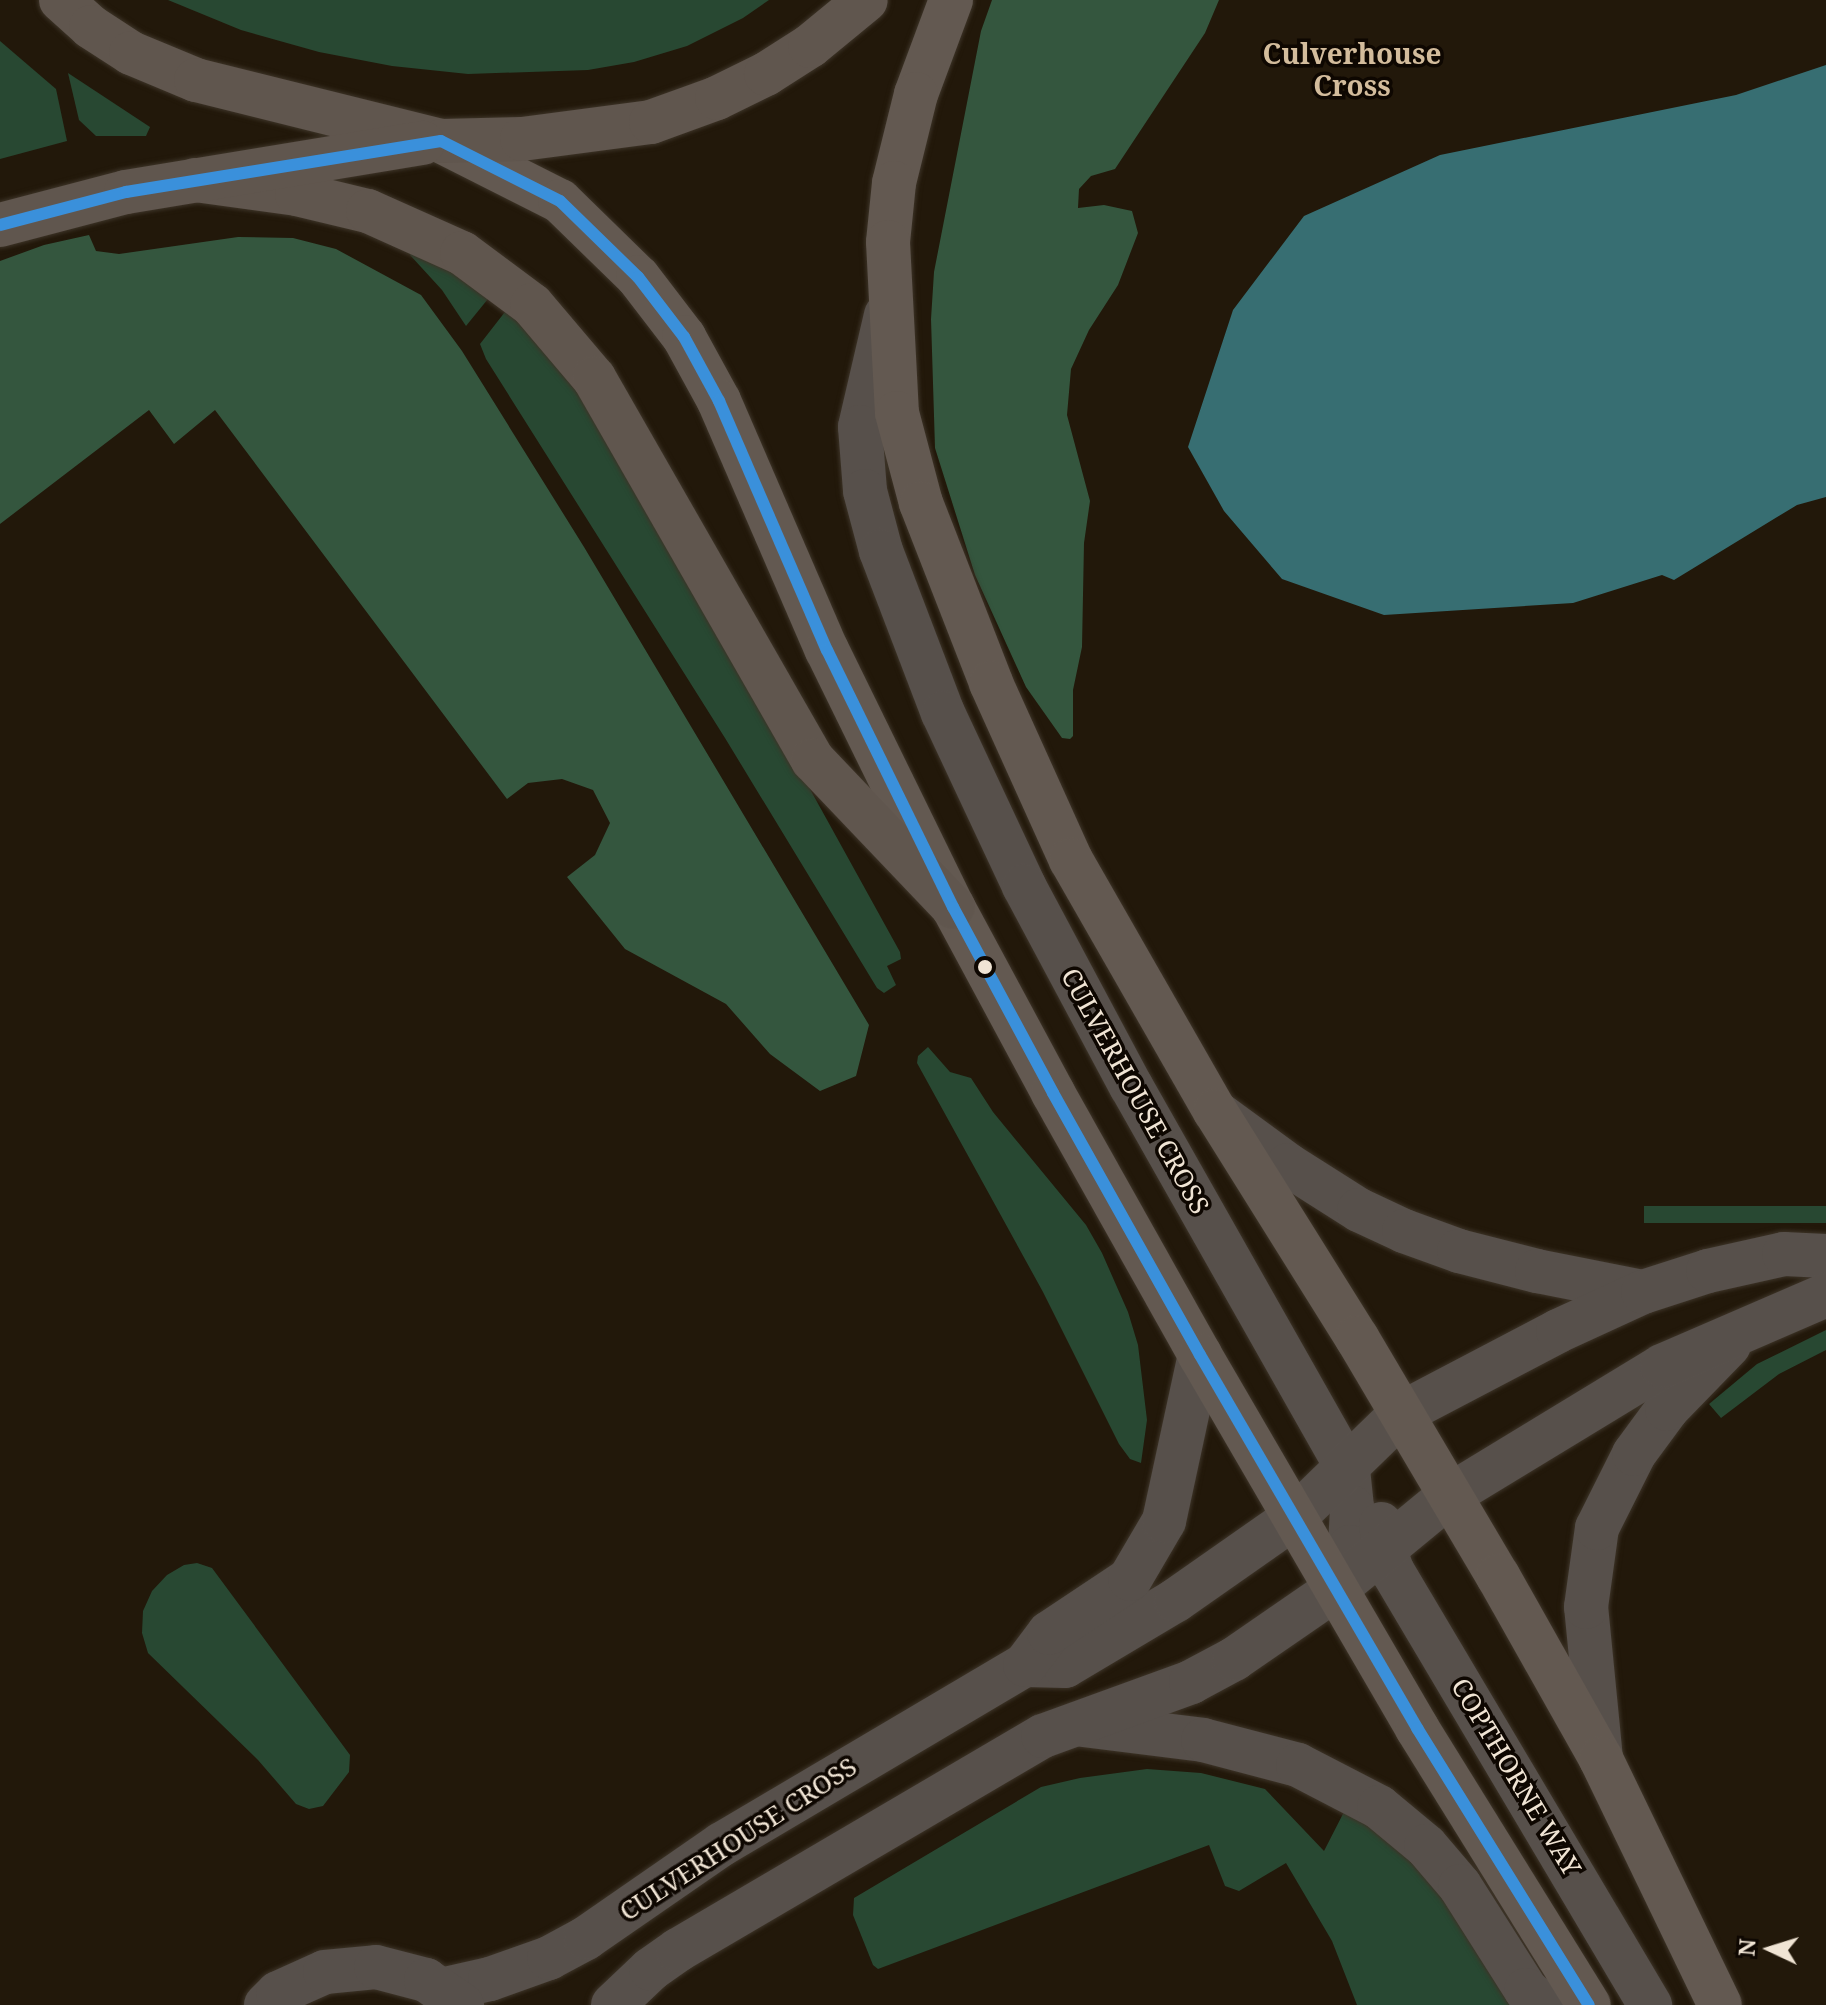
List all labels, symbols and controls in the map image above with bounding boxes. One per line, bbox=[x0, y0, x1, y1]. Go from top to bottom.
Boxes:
district label: Culverhouse Cross bbox=[1263, 36, 1441, 102]
unlabelled marker bbox=[977, 959, 993, 975]
street label: CULVERHOUSE CROSS bbox=[1054, 963, 1216, 1219]
street label: COPTHORNE WAY bbox=[1445, 1673, 1587, 1881]
street label: CULVERHOUSE CROSS bbox=[614, 1751, 862, 1927]
north arrow bbox=[1730, 1909, 1810, 1989]
text: N bbox=[1730, 1938, 1762, 1957]

